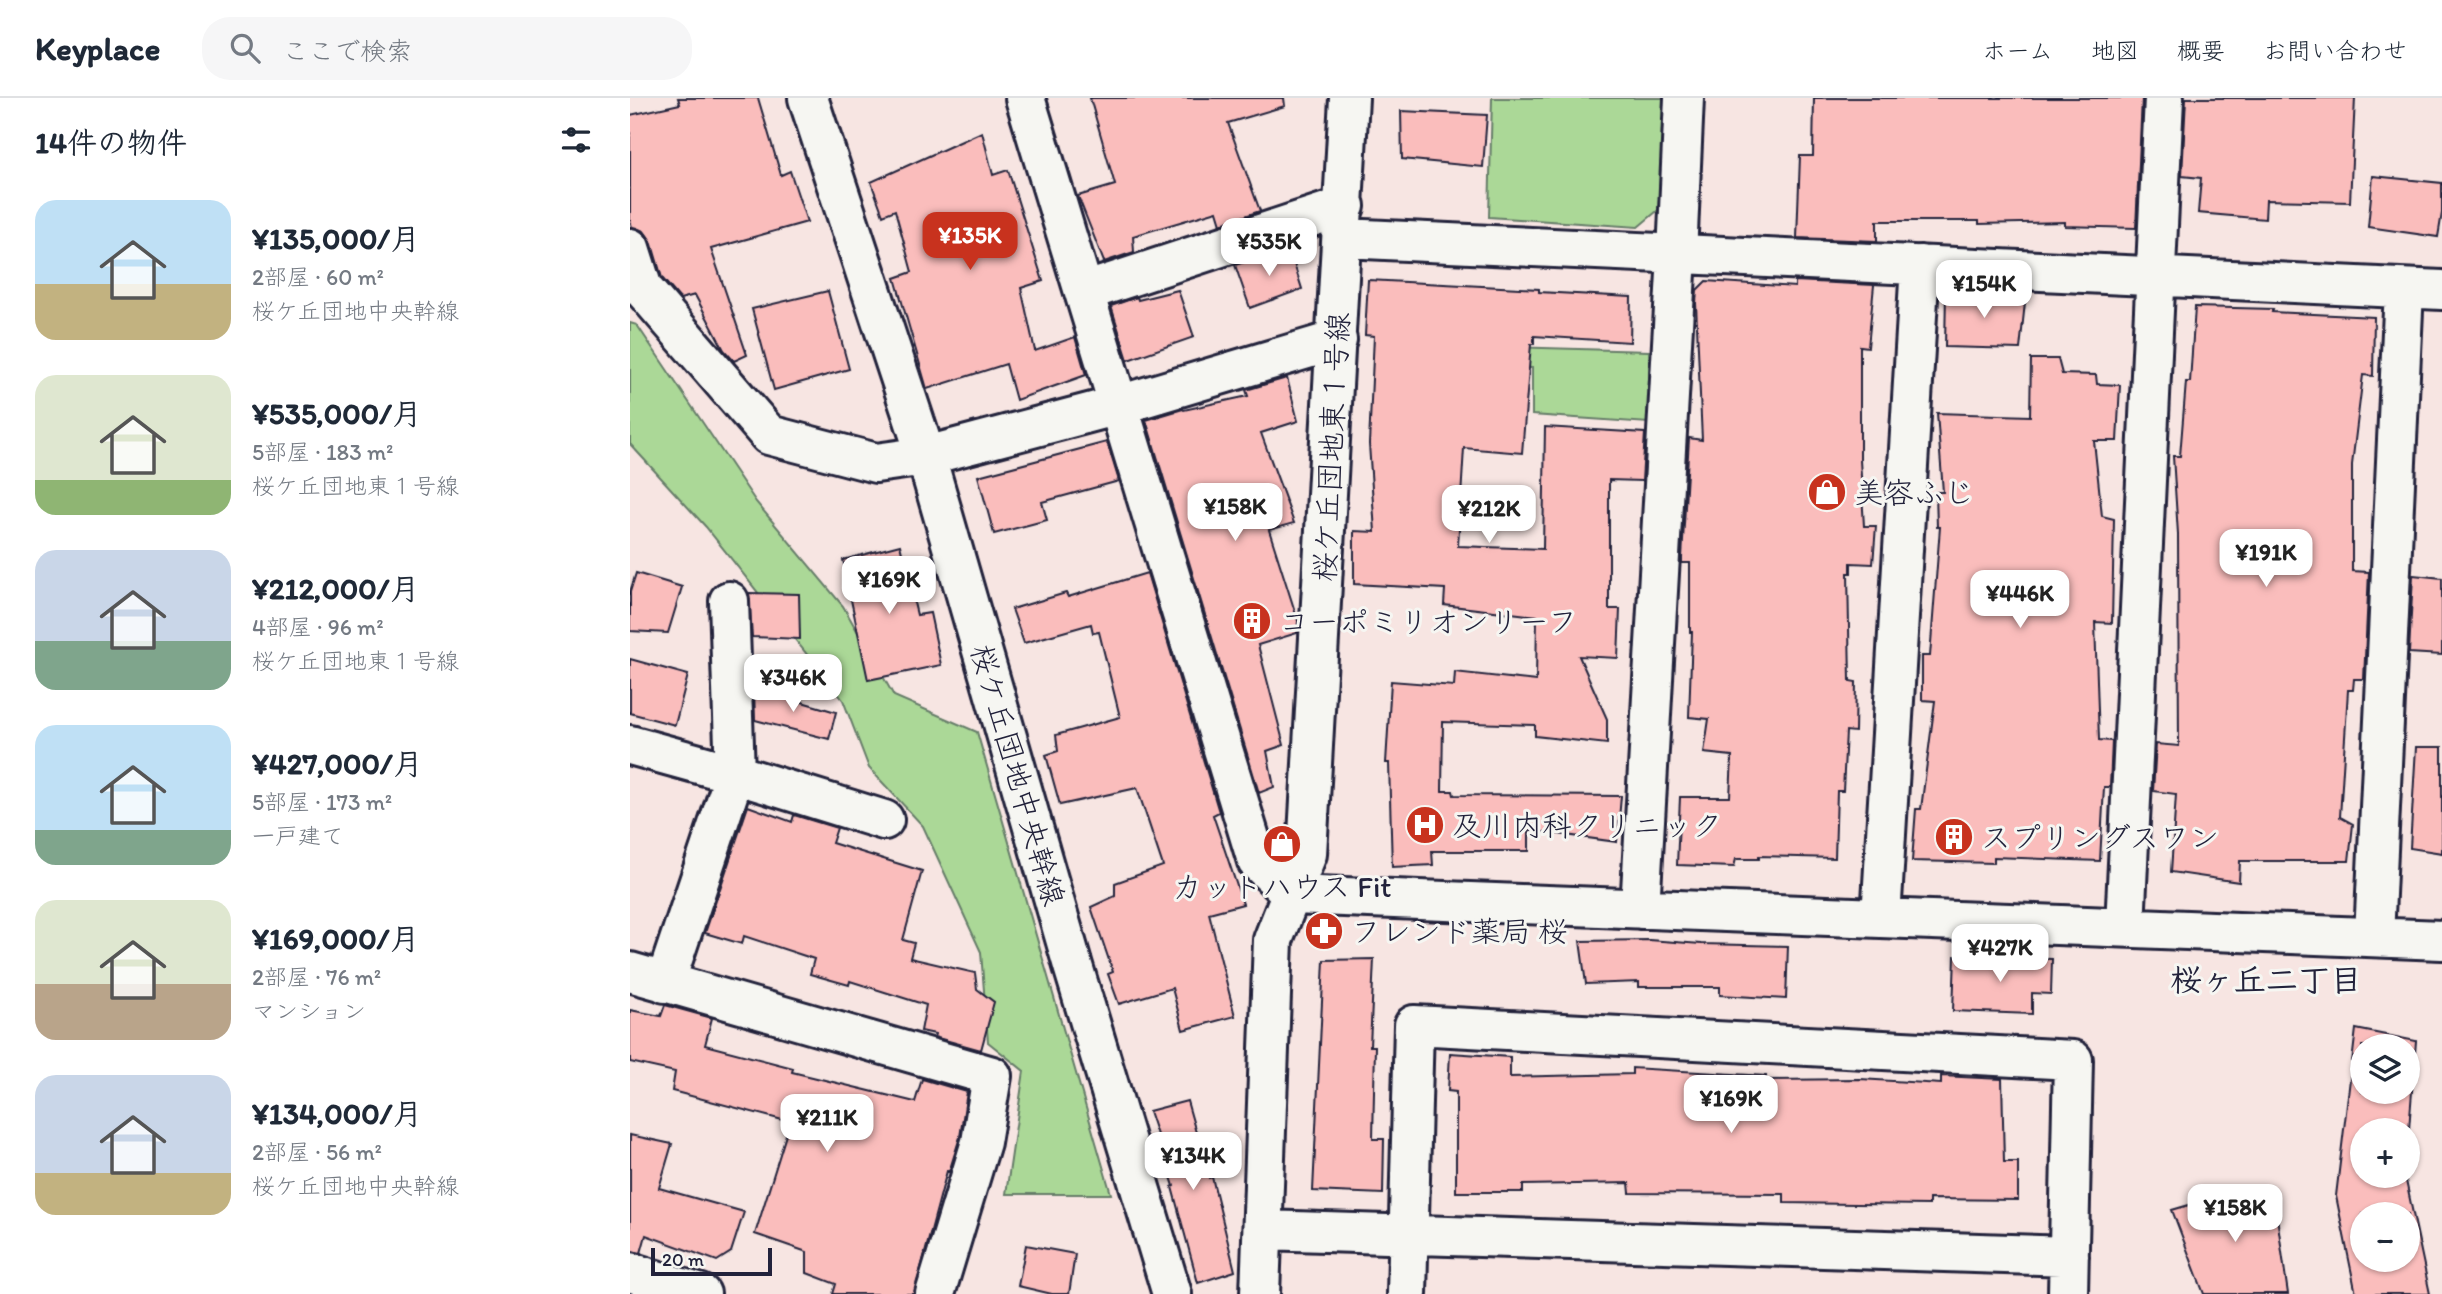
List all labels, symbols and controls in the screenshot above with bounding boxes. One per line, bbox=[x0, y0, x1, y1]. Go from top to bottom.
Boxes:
search box bbox=[202, 17, 692, 80]
text: Keyplace bbox=[35, 29, 160, 68]
icon: search bbox=[226, 29, 264, 67]
text: ここで検索 bbox=[282, 35, 412, 67]
text: ホーム bbox=[1982, 36, 2053, 65]
text: 地図 bbox=[2091, 36, 2139, 65]
text: 概要 bbox=[2177, 36, 2225, 65]
text: お問い合わせ bbox=[2263, 36, 2407, 65]
icon: filters bbox=[557, 121, 595, 159]
text: 14件の物件 bbox=[35, 124, 187, 161]
pin: ¥135K bbox=[921, 212, 1019, 272]
pin: ¥535K bbox=[1220, 218, 1318, 278]
text: ¥135,000/月 bbox=[252, 220, 420, 257]
text: ¥135K bbox=[939, 221, 1001, 249]
text: ¥535K bbox=[1237, 227, 1301, 255]
icon: home bbox=[91, 228, 175, 312]
pin: ¥154K bbox=[1935, 260, 2033, 320]
text: 2部屋 · 60 m² bbox=[252, 263, 384, 291]
text: ¥154K bbox=[1952, 269, 2016, 297]
text: 桜ケ丘団地中央幹線 bbox=[252, 297, 459, 325]
street label: 桜ケ丘団地東１号線 bbox=[1305, 311, 1357, 583]
text: ¥535,000/月 bbox=[252, 395, 422, 432]
icon: home bbox=[91, 403, 175, 487]
text: 5部屋 · 183 m² bbox=[252, 438, 393, 466]
shop icon: 美容ふじ bbox=[1806, 471, 1848, 513]
text: 桜ケ丘団地東１号線 bbox=[252, 472, 459, 500]
place label: 美容ふじ bbox=[1854, 474, 1974, 511]
pin: ¥158K bbox=[1186, 484, 1284, 543]
pin: ¥212K bbox=[1440, 486, 1538, 545]
text: ¥158K bbox=[1204, 492, 1266, 520]
text: ¥212K bbox=[1458, 494, 1520, 522]
pin: ¥191K bbox=[2217, 530, 2315, 589]
text: ¥191K bbox=[2236, 538, 2296, 566]
pin: ¥169K bbox=[840, 556, 938, 616]
text: ¥169K bbox=[858, 565, 920, 593]
text: ¥212,000/月 bbox=[252, 570, 419, 607]
pin: ¥446K bbox=[1971, 570, 2069, 630]
icon: home bbox=[91, 578, 175, 662]
text: ¥446K bbox=[1986, 579, 2054, 607]
building icon: コーポミリオンリーフ bbox=[1231, 600, 1273, 642]
place label: コーポミリオンリーフ bbox=[1279, 603, 1578, 640]
text: 4部屋 · 96 m² bbox=[252, 613, 384, 641]
street label: 桜ケ丘団地中央幹線 bbox=[963, 640, 1073, 910]
text: 桜ケ丘団地東１号線 bbox=[252, 647, 459, 675]
pin: ¥346K bbox=[744, 654, 842, 714]
text: ¥346K bbox=[760, 663, 826, 691]
text: ¥427,000/月 bbox=[252, 745, 423, 782]
icon: home bbox=[91, 753, 175, 837]
text: 5部屋 · 173 m² bbox=[252, 788, 392, 816]
hospital icon: 及川内科クリニック bbox=[1404, 804, 1446, 846]
place label: 及川内科クリニック bbox=[1452, 807, 1722, 844]
building icon: スプリングスワン bbox=[1933, 816, 1975, 858]
place label: スプリングスワン bbox=[1981, 819, 2219, 856]
text: 一戸建て bbox=[252, 822, 344, 850]
shop icon: カットハウス Fit bbox=[1261, 823, 1303, 865]
place label: カットハウス Fit bbox=[1172, 868, 1392, 905]
pharmacy icon: フレンド薬局 桜 bbox=[1303, 910, 1345, 952]
place label: フレンド薬局 桜 bbox=[1351, 913, 1568, 950]
text: ¥169,000/月 bbox=[252, 920, 419, 957]
pin: ¥427K bbox=[1951, 924, 2049, 984]
icon: home bbox=[91, 928, 175, 1012]
text: ¥427K bbox=[1968, 933, 2032, 961]
district label: 桜ヶ丘二丁目 bbox=[2170, 961, 2362, 999]
text: 2部屋 · 76 m² bbox=[252, 963, 381, 991]
text: マンション bbox=[252, 997, 366, 1025]
map controls bbox=[2350, 1034, 2420, 1272]
button: layers bbox=[2350, 1034, 2420, 1104]
pin: ¥169K bbox=[1682, 1076, 1780, 1135]
text: ¥169K bbox=[1700, 1084, 1762, 1112]
pin: ¥211K bbox=[778, 1094, 876, 1154]
text: ¥134,000/月 bbox=[252, 1095, 422, 1132]
icon: home bbox=[91, 1103, 175, 1187]
text: ¥211K bbox=[796, 1103, 858, 1131]
button: + bbox=[2350, 1118, 2420, 1188]
pin: ¥134K bbox=[1144, 1132, 1242, 1192]
text: 2部屋 · 56 m² bbox=[252, 1138, 382, 1166]
text: ¥134K bbox=[1161, 1141, 1225, 1169]
text: 桜ケ丘団地中央幹線 bbox=[252, 1172, 459, 1200]
pin: ¥158K bbox=[2186, 1184, 2284, 1244]
text: ¥158K bbox=[2204, 1193, 2266, 1221]
button: − bbox=[2350, 1202, 2420, 1272]
scale bar bbox=[651, 1245, 772, 1277]
text: 20 m bbox=[662, 1248, 704, 1271]

